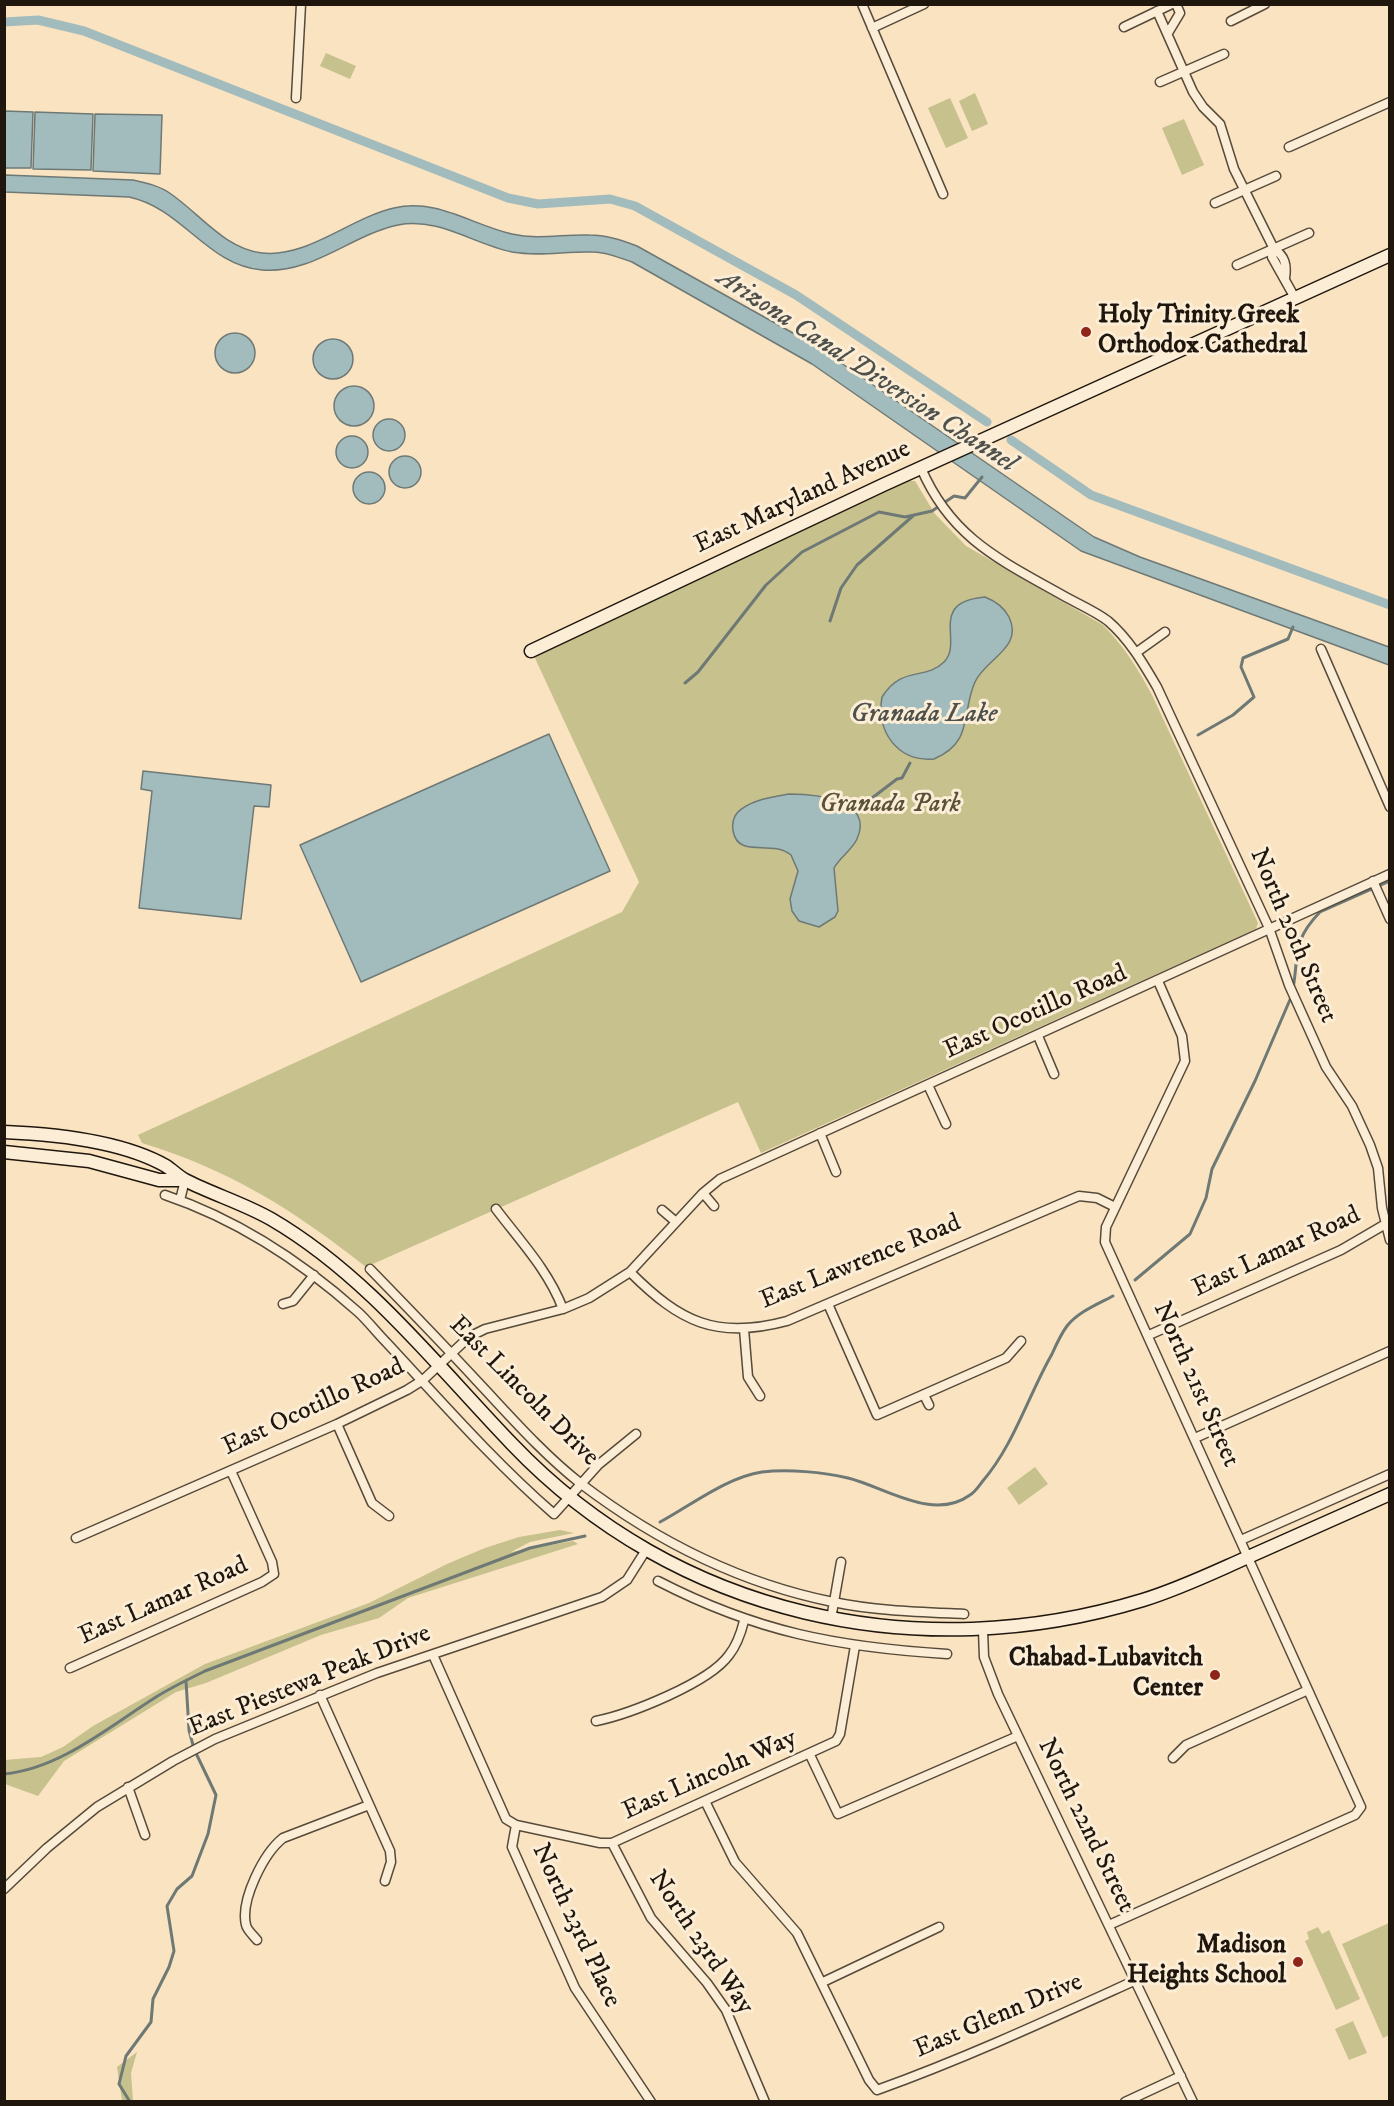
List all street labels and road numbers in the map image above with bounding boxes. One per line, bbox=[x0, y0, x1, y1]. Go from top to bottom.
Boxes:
street label: East Maryland Avenue bbox=[690, 434, 916, 562]
street label: North 20th Street bbox=[1241, 844, 1343, 1028]
street label: East Ocotillo Road bbox=[940, 959, 1132, 1067]
street label: East Lamar Road bbox=[1188, 1201, 1366, 1305]
street label: East Lawrence Road bbox=[756, 1209, 966, 1317]
street label: North 21st Street bbox=[1145, 1298, 1245, 1472]
street label: East Lincoln Drive bbox=[441, 1310, 605, 1474]
street label: East Ocotillo Road bbox=[218, 1352, 410, 1464]
street label: East Lamar Road bbox=[75, 1551, 253, 1653]
street label: East Piestewa Peak Drive bbox=[184, 1619, 436, 1745]
street label: East Lincoln Way bbox=[618, 1724, 802, 1828]
street label: North 22nd Street bbox=[1029, 1734, 1141, 1918]
street label: North 23rd Place bbox=[523, 1839, 627, 2013]
street label: North 23rd Way bbox=[640, 1865, 760, 2021]
street label: East Glenn Drive bbox=[910, 1968, 1088, 2066]

